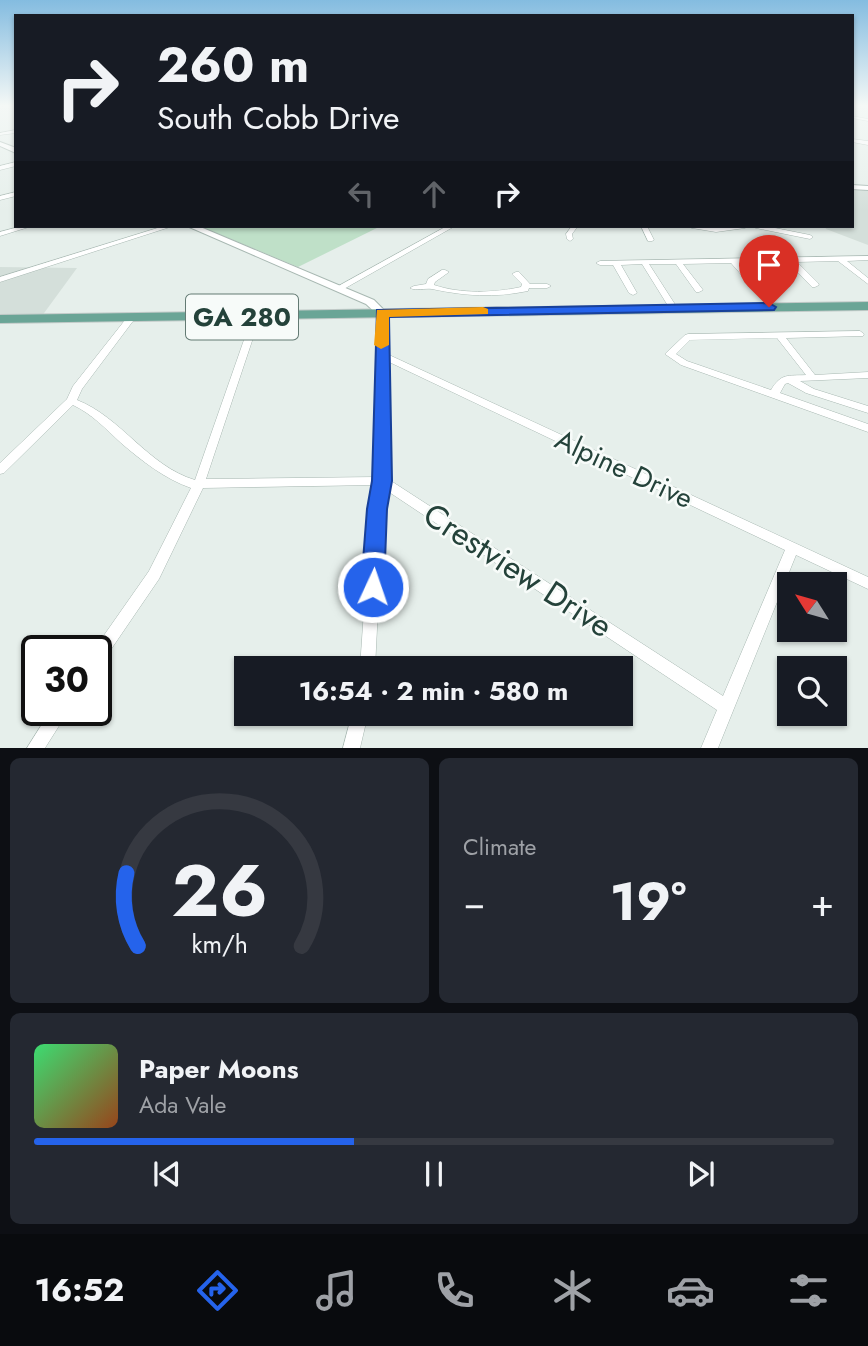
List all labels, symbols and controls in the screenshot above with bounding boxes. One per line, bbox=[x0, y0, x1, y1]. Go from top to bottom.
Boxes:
text: 260 m bbox=[157, 30, 309, 100]
icon: right bbox=[42, 42, 133, 133]
text: South Cobb Drive bbox=[157, 95, 400, 141]
icon: left bbox=[342, 175, 380, 213]
icon: ahead bbox=[415, 175, 453, 213]
icon: right bbox=[488, 175, 526, 213]
pin bbox=[739, 235, 799, 307]
icon: arrive bbox=[750, 246, 788, 284]
road number: GA 280 bbox=[186, 294, 298, 340]
street label: Alpine Drive bbox=[548, 419, 700, 519]
street label: Crestview Drive bbox=[414, 491, 622, 649]
position arrow bbox=[336, 550, 410, 624]
north arrow bbox=[777, 572, 847, 642]
map controls bbox=[777, 572, 847, 726]
speed limit sign: 30 bbox=[21, 635, 112, 726]
button: search bbox=[777, 656, 847, 726]
text: 16:54 · 2 min · 580 m bbox=[299, 672, 568, 710]
text: Climate bbox=[463, 830, 536, 864]
text: 26 bbox=[171, 839, 268, 944]
text: 19° bbox=[610, 864, 686, 940]
text: − bbox=[463, 875, 485, 930]
text: + bbox=[811, 875, 834, 930]
text: km/h bbox=[191, 926, 248, 962]
text: Paper Moons bbox=[139, 1050, 299, 1088]
text: Ada Vale bbox=[139, 1088, 226, 1122]
icon: previous bbox=[148, 1155, 186, 1193]
icon: pause bbox=[415, 1155, 453, 1193]
icon: next bbox=[682, 1155, 720, 1193]
icon: directions bbox=[193, 1266, 242, 1315]
icon: music bbox=[312, 1266, 361, 1315]
icon: phone bbox=[430, 1266, 479, 1315]
icon: climate bbox=[548, 1266, 597, 1315]
icon: car bbox=[666, 1266, 715, 1315]
icon: filters bbox=[784, 1266, 833, 1315]
text: 16:52 bbox=[35, 1267, 124, 1313]

